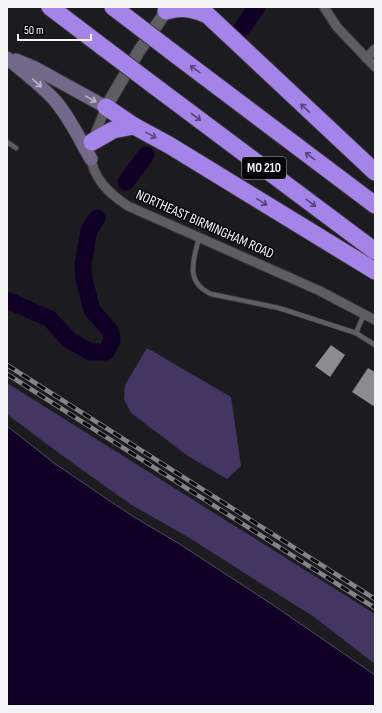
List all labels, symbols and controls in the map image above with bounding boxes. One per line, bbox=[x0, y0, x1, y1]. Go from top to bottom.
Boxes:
scale bar bbox=[18, 16, 91, 42]
text: 50 m bbox=[24, 23, 44, 38]
one-way arrow bbox=[190, 65, 201, 73]
one-way arrow bbox=[31, 79, 42, 88]
one-way arrow bbox=[85, 96, 97, 104]
one-way arrow bbox=[300, 103, 311, 112]
one-way arrow bbox=[190, 112, 201, 121]
one-way arrow bbox=[145, 132, 157, 140]
one-way arrow bbox=[305, 152, 316, 160]
road number: MO 210 bbox=[242, 157, 286, 179]
street label: NORTHEAST BIRMINGHAM ROAD bbox=[133, 186, 277, 262]
one-way arrow bbox=[256, 198, 267, 206]
one-way arrow bbox=[305, 199, 316, 207]

